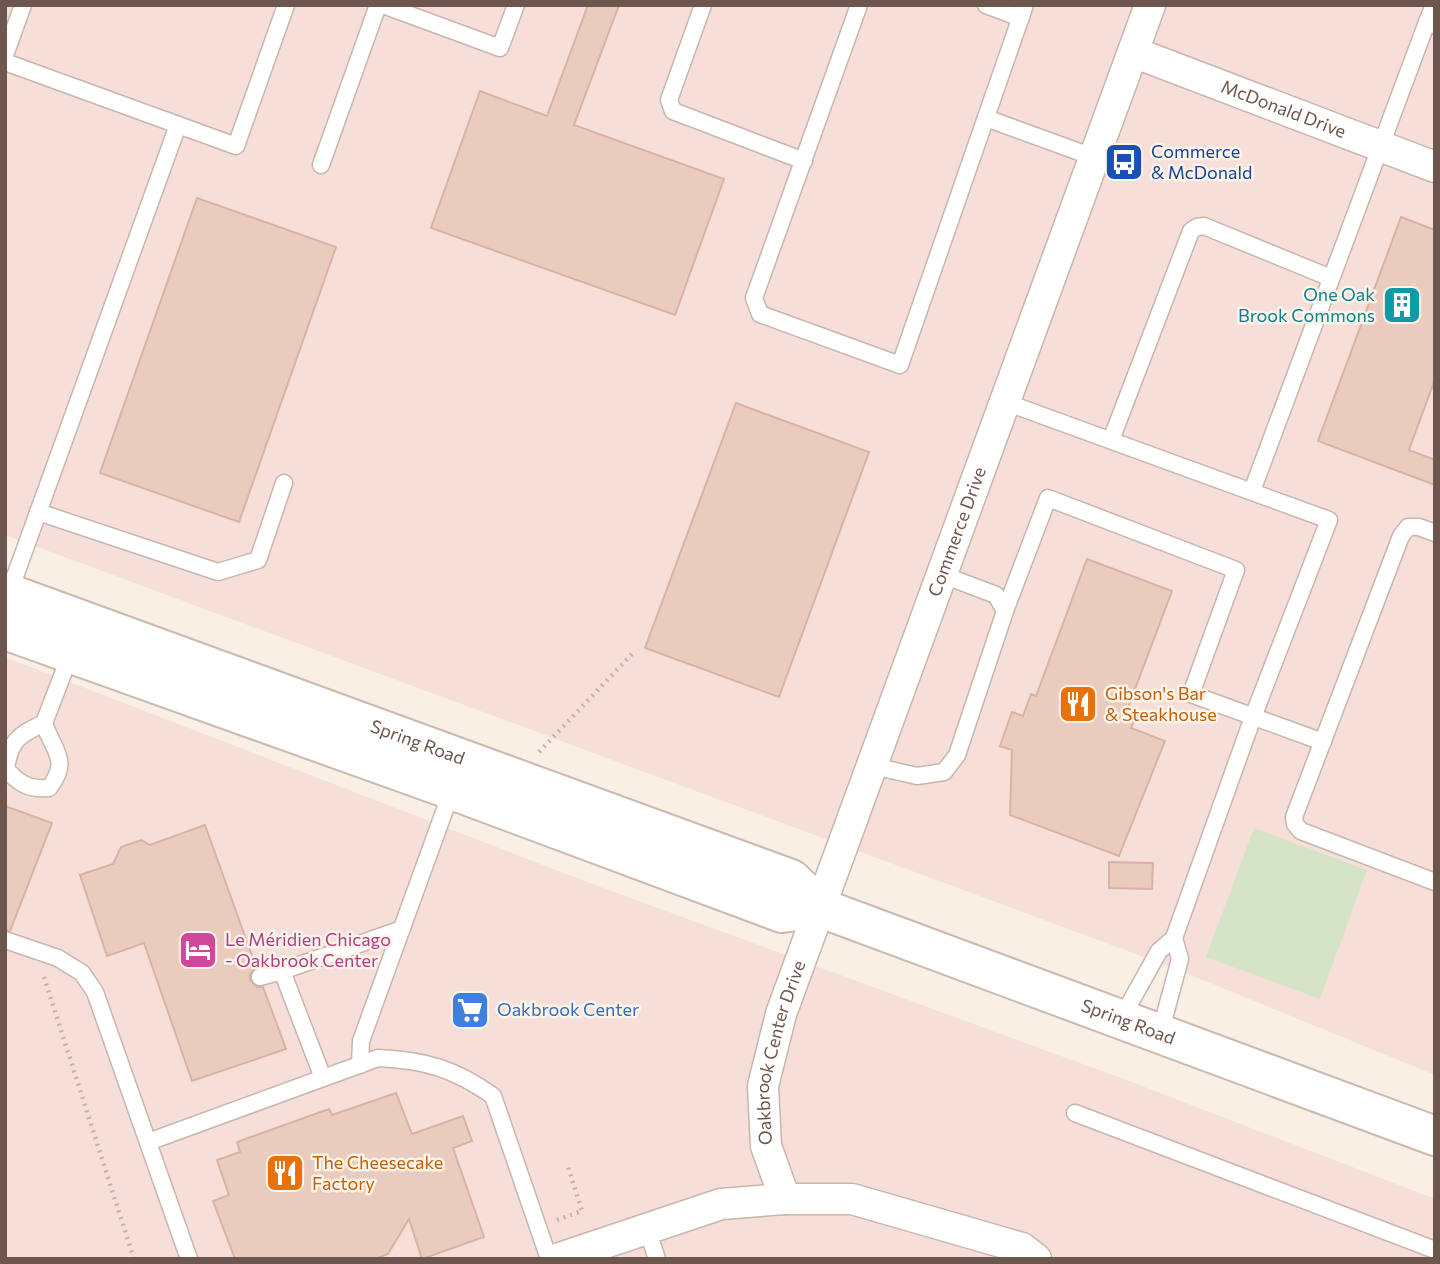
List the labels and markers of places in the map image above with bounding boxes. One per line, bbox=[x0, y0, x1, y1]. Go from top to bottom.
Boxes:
place label: Commerce & McDonald bbox=[1151, 140, 1252, 183]
bus stop icon: Commerce & McDonald bbox=[1103, 141, 1145, 183]
place label: One Oak Brook Commons bbox=[1238, 283, 1375, 326]
building icon: One Oak Brook Commons bbox=[1381, 284, 1423, 326]
place label: Gibson's Bar & Steakhouse bbox=[1105, 682, 1217, 725]
restaurant icon: Gibson's Bar & Steakhouse bbox=[1057, 683, 1099, 725]
place label: Le Méridien Chicago - Oakbrook Center bbox=[225, 928, 391, 971]
hotel icon: Le Méridien Chicago - Oakbrook Center bbox=[177, 929, 219, 971]
supermarket icon: Oakbrook Center bbox=[449, 989, 491, 1031]
place label: Oakbrook Center bbox=[497, 998, 639, 1020]
place label: The Cheesecake Factory bbox=[312, 1151, 443, 1194]
restaurant icon: The Cheesecake Factory bbox=[264, 1152, 306, 1194]

